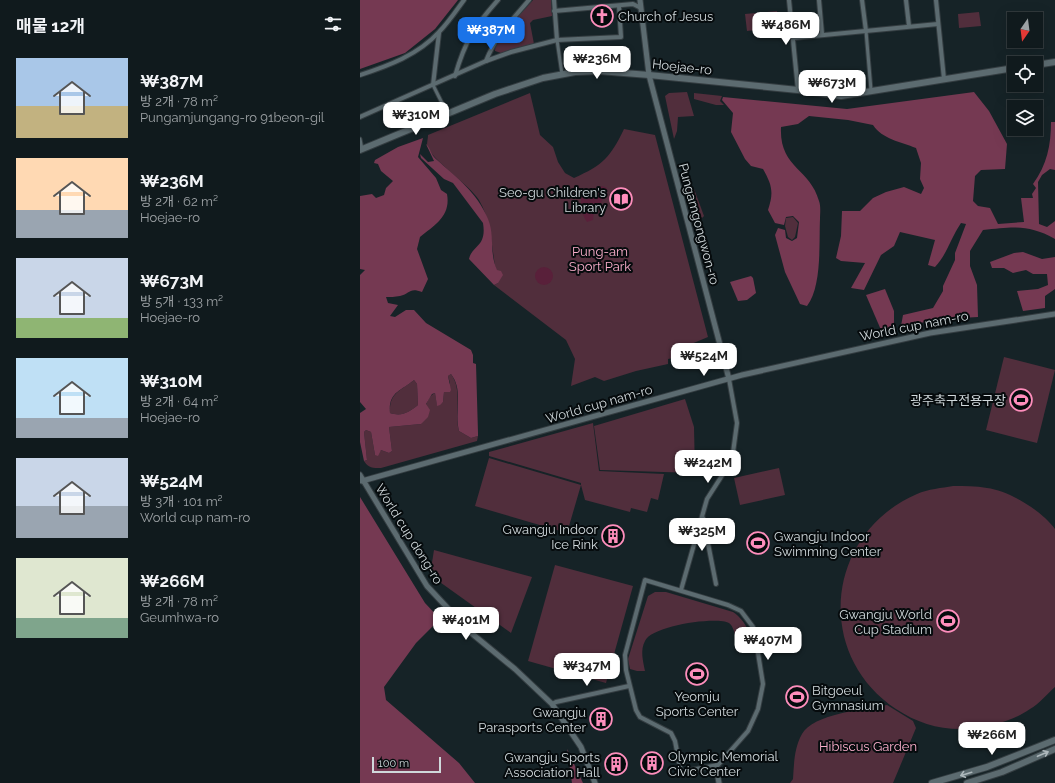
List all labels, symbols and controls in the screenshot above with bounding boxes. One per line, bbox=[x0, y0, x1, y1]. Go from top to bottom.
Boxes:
church icon: Church of Jesus bbox=[589, 3, 615, 29]
place label: Church of Jesus bbox=[618, 9, 713, 24]
pin: ₩486M bbox=[758, 12, 814, 46]
north arrow bbox=[1007, 12, 1043, 48]
map controls bbox=[1007, 12, 1043, 136]
icon: filters bbox=[322, 13, 344, 35]
text: 매물 12개 bbox=[16, 16, 85, 36]
pin: ₩387M bbox=[463, 17, 519, 51]
text: ₩486M bbox=[761, 17, 811, 32]
text: ₩387M bbox=[467, 22, 515, 37]
pin: ₩236M bbox=[569, 46, 625, 80]
text: ₩236M bbox=[573, 51, 621, 66]
street label: Hoejae-ro bbox=[651, 56, 713, 78]
button: locate bbox=[1007, 56, 1043, 92]
pin: ₩673M bbox=[804, 70, 860, 104]
text: ₩387M bbox=[140, 71, 204, 91]
icon: home bbox=[48, 74, 96, 122]
text: ₩673M bbox=[808, 75, 856, 90]
text: 방 2개 · 78 m² bbox=[140, 94, 218, 109]
button: layers bbox=[1007, 100, 1043, 136]
pin: ₩310M bbox=[388, 102, 444, 136]
text: ₩310M bbox=[392, 107, 440, 122]
text: Pungamjungang-ro 91beon-gil bbox=[140, 110, 324, 125]
street label: Pungamgongwon-ro bbox=[676, 162, 722, 287]
text: ₩236M bbox=[140, 171, 204, 191]
icon: home bbox=[48, 174, 96, 222]
place label: Seo-gu Children's Library bbox=[499, 185, 606, 215]
library icon: Seo-gu Children's Library bbox=[608, 186, 634, 212]
text: 방 2개 · 62 m² bbox=[140, 194, 218, 209]
text: Hoejae-ro bbox=[140, 210, 200, 225]
park label: Pung-am Sport Park bbox=[569, 244, 631, 274]
text: ₩673M bbox=[140, 271, 204, 291]
icon: home bbox=[48, 274, 96, 322]
text: 방 5개 · 133 m² bbox=[140, 294, 223, 309]
street label: World cup nam-ro bbox=[858, 308, 970, 344]
text: Hoejae-ro bbox=[140, 310, 200, 325]
pin: ₩524M bbox=[676, 343, 732, 377]
text: ₩524M bbox=[680, 348, 728, 363]
text: ₩310M bbox=[140, 371, 203, 391]
icon: home bbox=[48, 374, 96, 422]
street label: World cup nam-ro bbox=[544, 382, 654, 426]
sports icon: 광주축구전용구장 bbox=[1008, 387, 1034, 413]
place label: 광주축구전용구장 bbox=[910, 393, 1006, 408]
text: 방 2개 · 64 m² bbox=[140, 394, 218, 409]
text: Hoejae-ro bbox=[140, 410, 200, 425]
pin: ₩242M bbox=[680, 450, 736, 484]
text: ₩242M bbox=[684, 455, 732, 470]
text: ₩524M bbox=[140, 471, 203, 491]
icon: home bbox=[48, 474, 96, 522]
street label: World cup dong-ro bbox=[372, 481, 446, 587]
text: 방 3개 · 101 m² bbox=[140, 494, 223, 509]
text: World cup nam-ro bbox=[140, 510, 250, 525]
pin: ₩325M bbox=[674, 518, 730, 552]
place label: Gwangju Indoor Ice Rink bbox=[503, 522, 598, 552]
building icon: Gwangju Indoor Ice Rink bbox=[600, 523, 626, 549]
text: ₩325M bbox=[678, 523, 726, 538]
place label: Gwangju Indoor Swimming Center bbox=[774, 529, 882, 559]
sports icon: Gwangju Indoor Swimming Center bbox=[745, 530, 771, 556]
text: ₩266M bbox=[140, 571, 204, 591]
icon: home bbox=[48, 574, 96, 622]
text: 방 2개 · 78 m² bbox=[140, 594, 218, 609]
pin: ₩401M bbox=[438, 607, 494, 641]
place label: Gwangju World Cup Stadium bbox=[839, 607, 932, 637]
sports icon: Gwangju World Cup Stadium bbox=[935, 608, 961, 634]
text: Geumhwa-ro bbox=[140, 610, 219, 625]
text: ₩401M bbox=[442, 612, 490, 627]
pin: ₩407M bbox=[740, 627, 796, 661]
text: ₩407M bbox=[744, 632, 792, 647]
pin: ₩347M bbox=[559, 653, 615, 687]
text: ₩347M bbox=[563, 658, 611, 673]
sports icon: Yeomju Sports Center bbox=[684, 661, 710, 687]
place label: Bitgoeul Gymnasium bbox=[812, 683, 884, 713]
sports icon: Bitgoeul Gymnasium bbox=[784, 684, 810, 710]
place label: Yeomju Sports Center bbox=[656, 689, 739, 719]
place label: Gwangju Parasports Center bbox=[478, 705, 586, 735]
building icon: Gwangju Parasports Center bbox=[588, 706, 614, 732]
pin: ₩266M bbox=[964, 722, 1020, 756]
text: ₩266M bbox=[967, 727, 1017, 742]
park label: Hibiscus Garden bbox=[819, 739, 917, 754]
place label: Olympic Memorial Civic Center bbox=[668, 749, 778, 779]
place label: Gwangju Sports Association Hall bbox=[505, 750, 600, 780]
building icon: Olympic Memorial Civic Center bbox=[639, 750, 665, 776]
one-way arrow bbox=[1036, 750, 1048, 758]
building icon: Gwangju Sports Association Hall bbox=[603, 751, 629, 777]
scale bar bbox=[372, 755, 441, 774]
text: 100 m bbox=[378, 757, 409, 770]
one-way arrow bbox=[960, 770, 972, 778]

